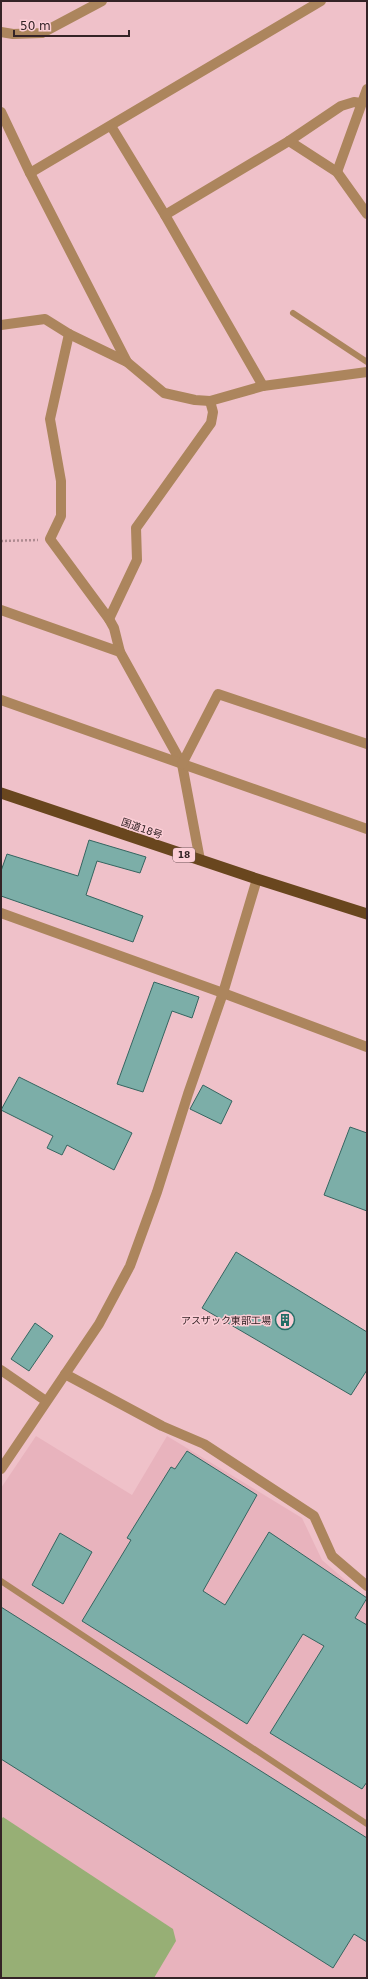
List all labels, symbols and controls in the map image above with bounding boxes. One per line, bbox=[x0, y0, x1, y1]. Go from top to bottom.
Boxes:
scale bar bbox=[14, 12, 129, 38]
text: 50 m bbox=[20, 19, 51, 33]
street label: 国道18号 bbox=[120, 816, 164, 841]
road number: 18 bbox=[173, 848, 195, 862]
building icon: アスザック東部工場 bbox=[274, 1309, 296, 1331]
place label: アスザック東部工場 bbox=[181, 1315, 271, 1326]

